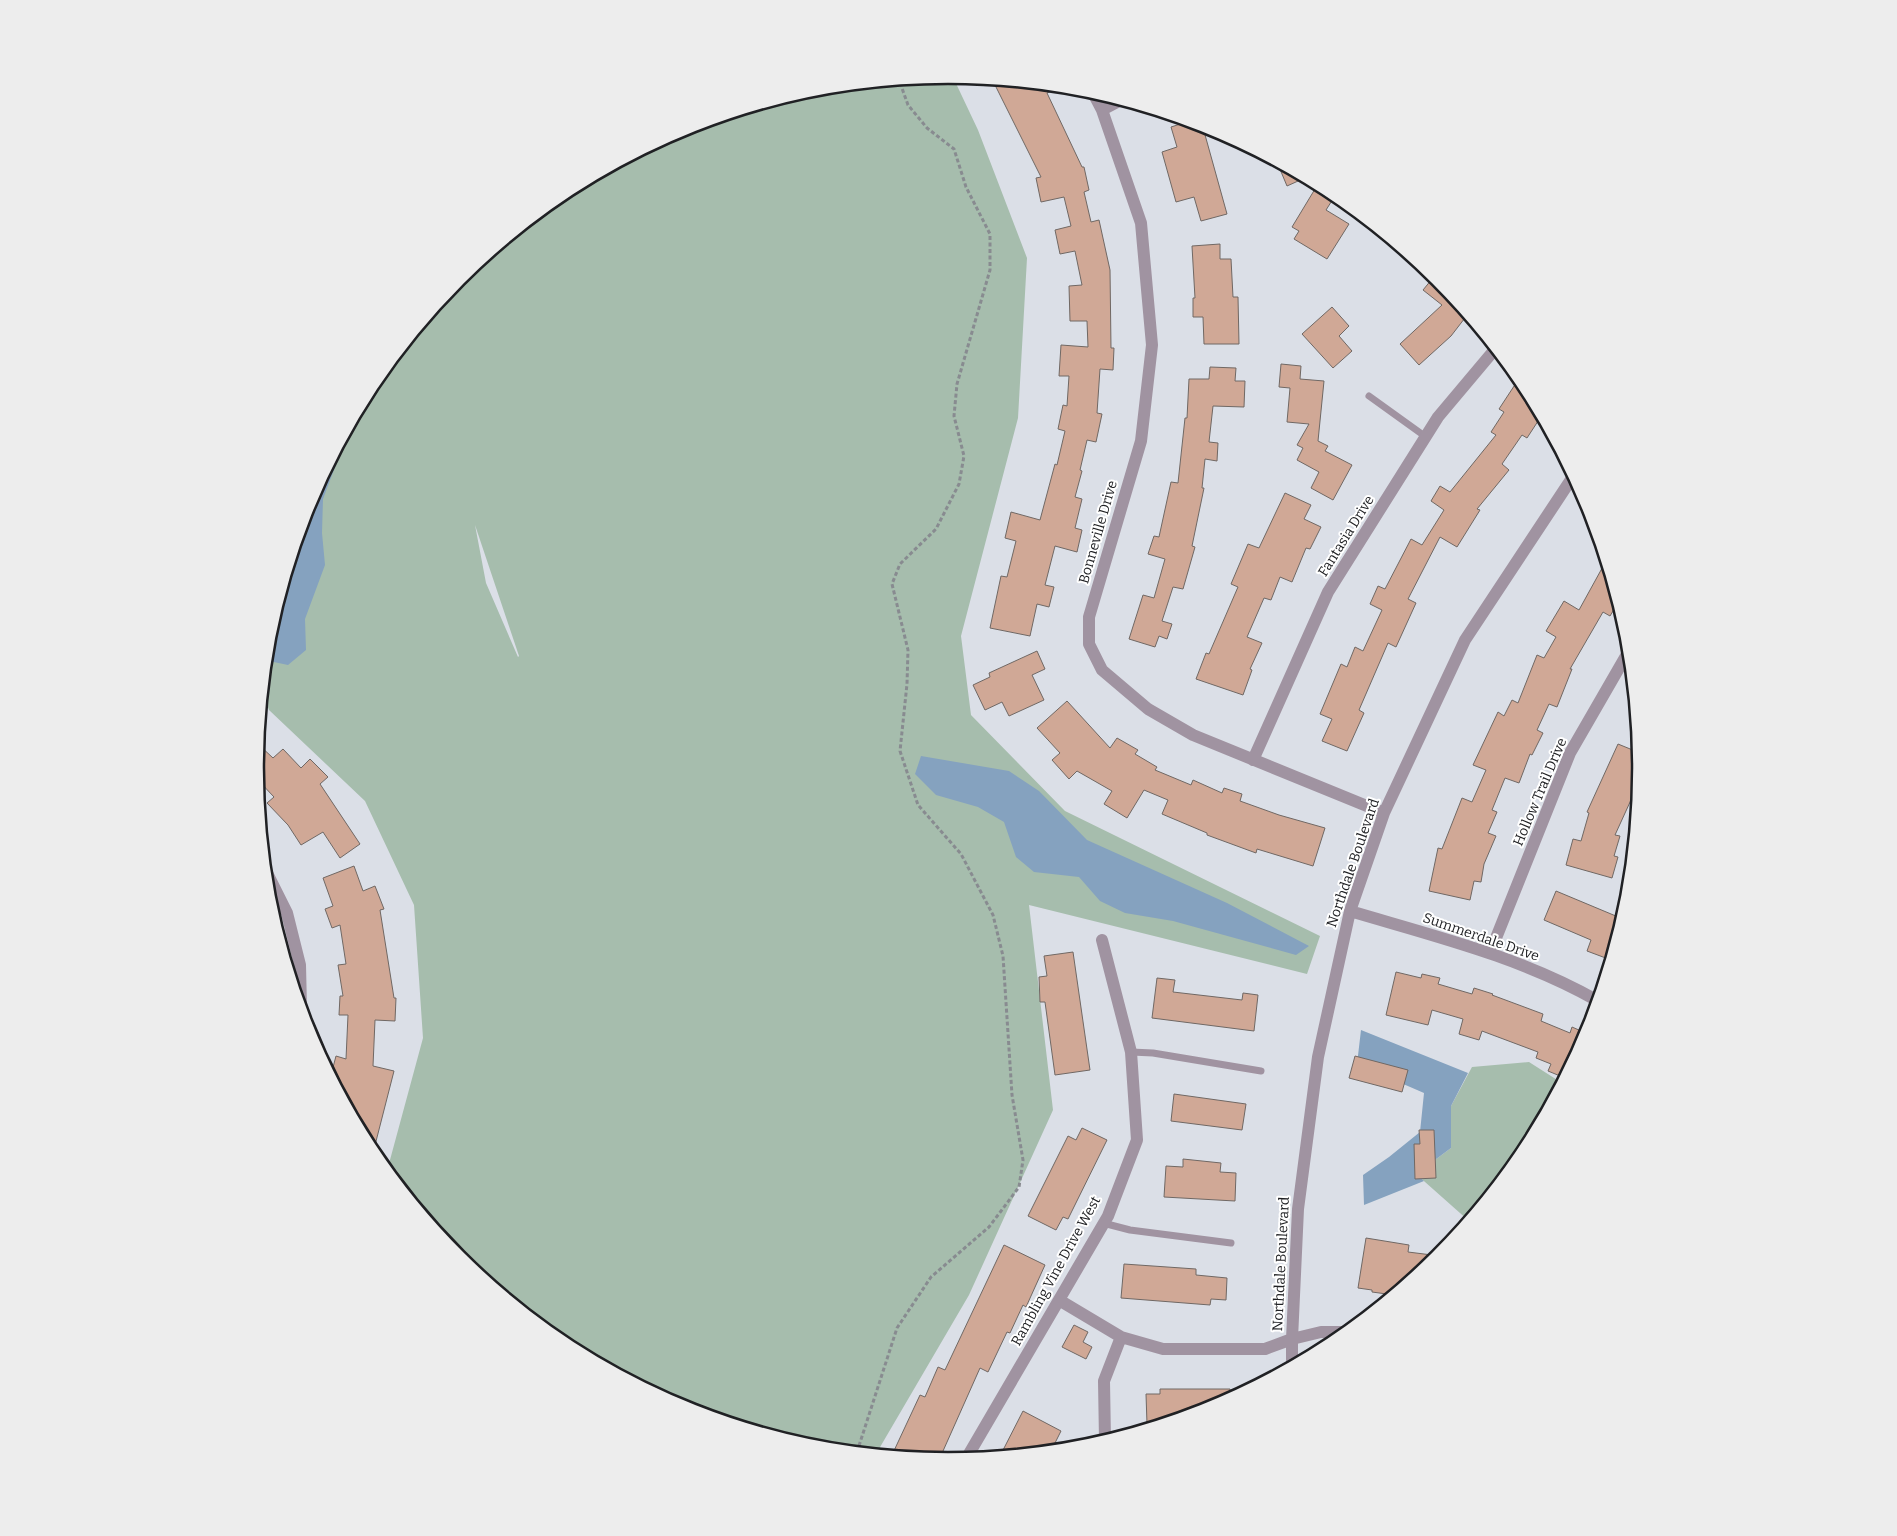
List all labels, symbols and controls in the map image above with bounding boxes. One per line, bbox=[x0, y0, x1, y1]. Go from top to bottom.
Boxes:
street label: Bonneville Drive bbox=[1075, 478, 1121, 586]
street label: Fantasia Drive bbox=[1314, 492, 1378, 580]
street label: Hollow Trail Drive bbox=[1510, 735, 1570, 849]
street label: Northdale Boulevard bbox=[1323, 796, 1383, 930]
street label: Summerdale Drive bbox=[1421, 909, 1541, 965]
street label: Rambling Vine Drive West bbox=[1008, 1193, 1104, 1349]
street label: Northdale Boulevard bbox=[1269, 1196, 1293, 1332]

